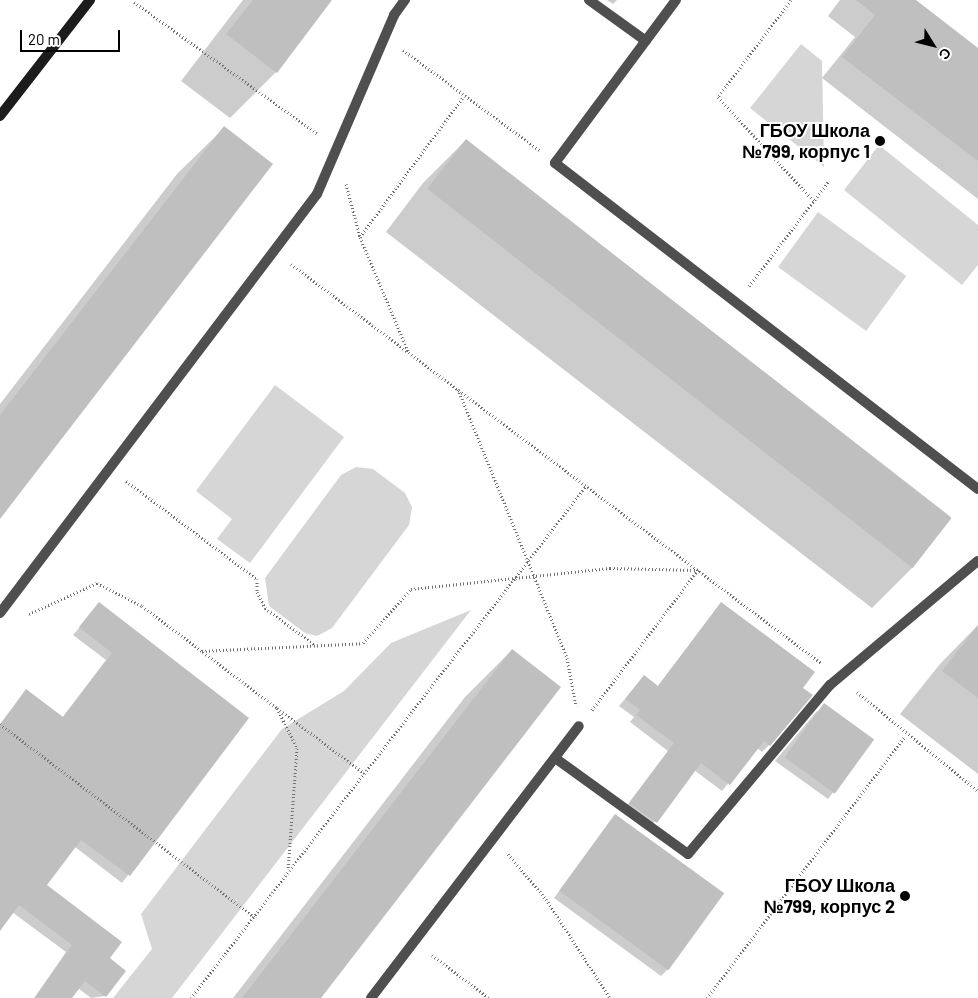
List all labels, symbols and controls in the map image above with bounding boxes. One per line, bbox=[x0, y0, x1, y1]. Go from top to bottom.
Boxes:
scale bar bbox=[22, 20, 122, 52]
north arrow bbox=[908, 20, 958, 70]
text: 20 m bbox=[28, 30, 60, 48]
text: С bbox=[936, 45, 955, 63]
place label: ГБОУ Школа №799, корпус 1 bbox=[742, 120, 870, 162]
marker: ГБОУ Школа №799, корпус 1 bbox=[874, 135, 886, 147]
place label: ГБОУ Школа №799, корпус 2 bbox=[764, 875, 895, 918]
marker: ГБОУ Школа №799, корпус 2 bbox=[899, 890, 911, 902]

